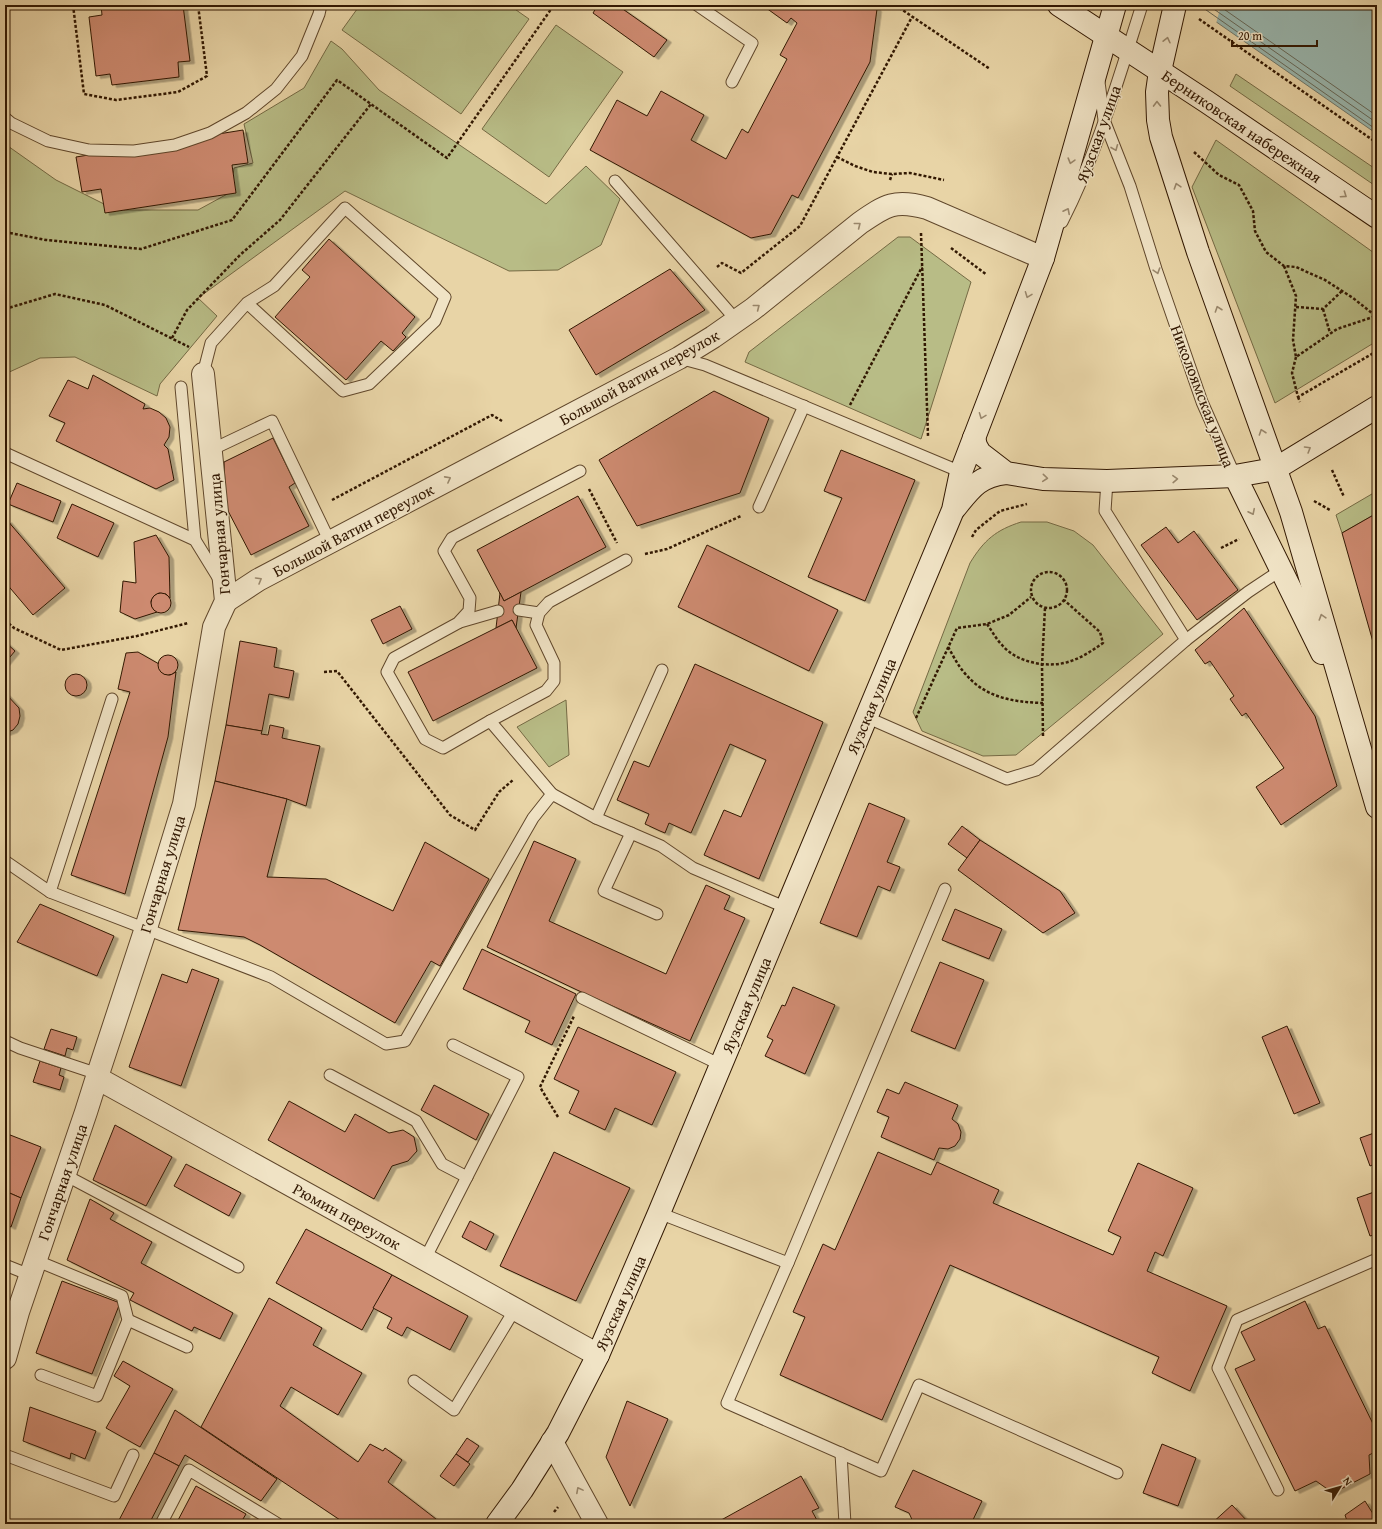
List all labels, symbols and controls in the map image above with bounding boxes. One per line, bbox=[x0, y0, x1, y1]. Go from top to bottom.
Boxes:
scale bar bbox=[1232, 22, 1317, 48]
text: 20 m bbox=[1238, 27, 1262, 44]
one-way arrow bbox=[1163, 37, 1171, 43]
street label: Берниковская набережная bbox=[1157, 63, 1327, 189]
street label: Яузская улица bbox=[1069, 81, 1127, 187]
one-way arrow bbox=[1153, 101, 1161, 107]
one-way arrow bbox=[1111, 145, 1119, 152]
one-way arrow bbox=[1067, 157, 1076, 164]
one-way arrow bbox=[1173, 183, 1182, 190]
one-way arrow bbox=[1339, 190, 1346, 197]
one-way arrow bbox=[1062, 208, 1070, 215]
one-way arrow bbox=[854, 223, 861, 230]
one-way arrow bbox=[1152, 268, 1161, 275]
one-way arrow bbox=[1025, 291, 1033, 298]
one-way arrow bbox=[752, 304, 759, 311]
one-way arrow bbox=[1215, 306, 1223, 313]
street label: Николоямская улица bbox=[1165, 321, 1241, 471]
street label: Большой Ватин переулок bbox=[555, 323, 724, 431]
one-way arrow bbox=[979, 413, 987, 420]
one-way arrow bbox=[1258, 429, 1266, 436]
one-way arrow bbox=[1304, 446, 1311, 453]
street label: Гончарная улица bbox=[202, 472, 236, 596]
one-way arrow bbox=[1042, 474, 1048, 483]
one-way arrow bbox=[1172, 475, 1178, 483]
street label: Большой Ватин переулок bbox=[268, 477, 439, 583]
one-way arrow bbox=[444, 477, 451, 484]
one-way arrow bbox=[1247, 507, 1255, 515]
one-way arrow bbox=[255, 577, 262, 584]
one-way arrow bbox=[1318, 614, 1327, 621]
street label: Яузская улица bbox=[840, 654, 902, 759]
street label: Гончарная улица bbox=[133, 812, 191, 936]
street label: Яузская улица bbox=[715, 953, 777, 1058]
street label: Гончарная улица bbox=[31, 1120, 93, 1243]
street label: Рюмин переулок bbox=[289, 1176, 406, 1256]
street label: Яузская улица bbox=[588, 1251, 652, 1356]
north arrow bbox=[1320, 1467, 1360, 1507]
text: N bbox=[1339, 1473, 1357, 1489]
one-way arrow bbox=[576, 1486, 584, 1494]

